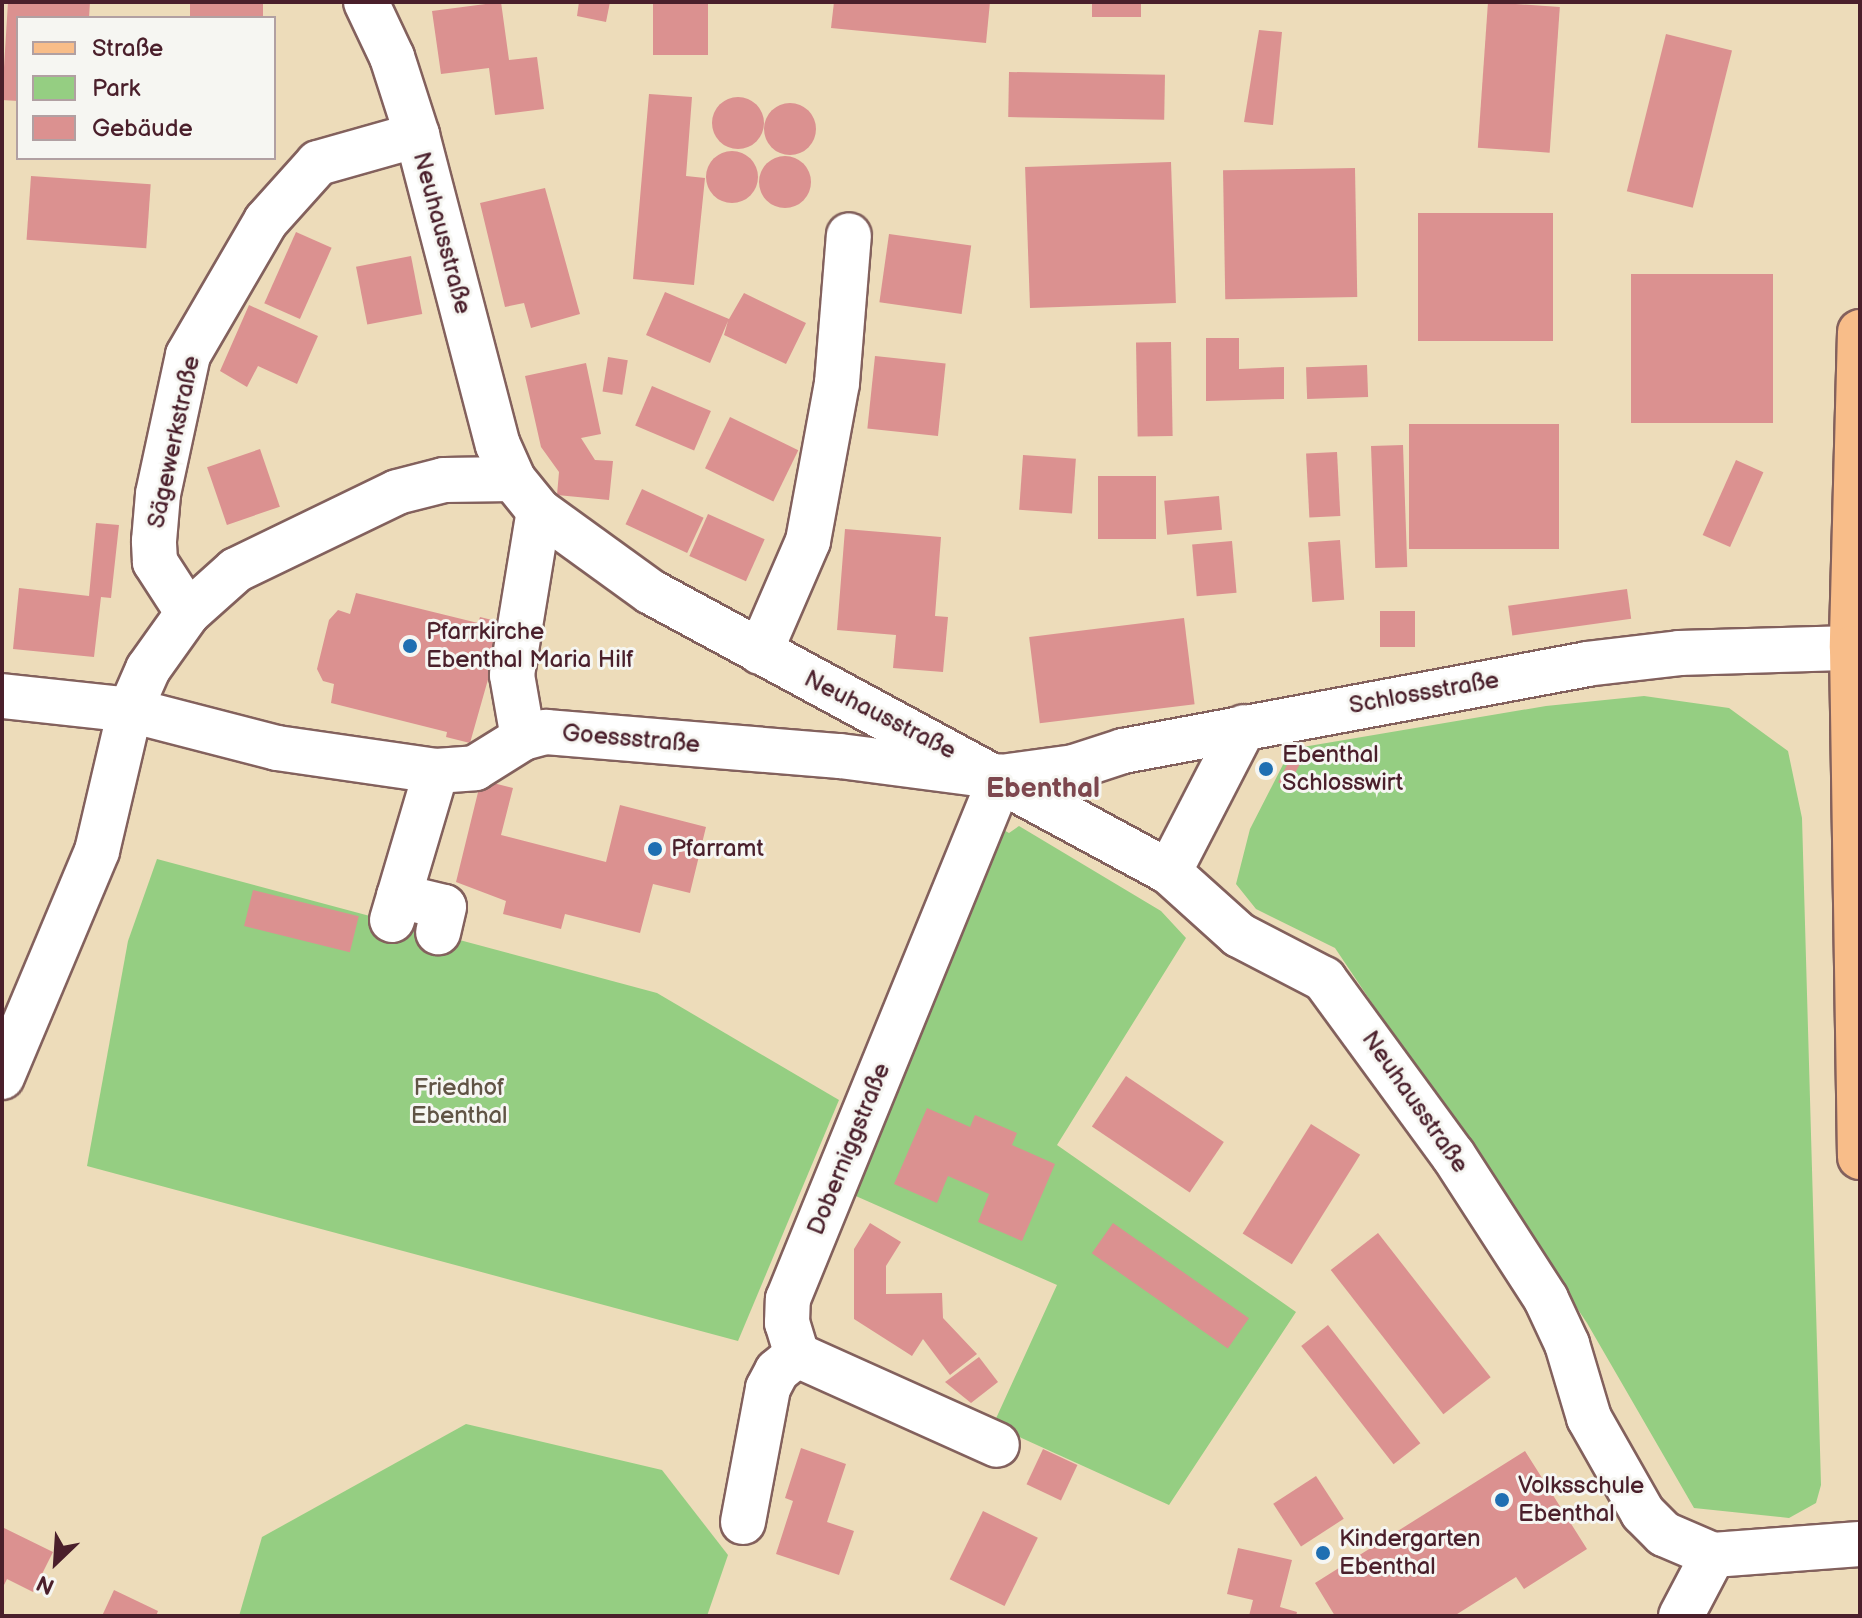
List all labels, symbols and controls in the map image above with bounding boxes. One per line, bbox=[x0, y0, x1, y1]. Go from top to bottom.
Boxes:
legend bbox=[16, 16, 276, 160]
text: Straße bbox=[92, 34, 163, 63]
text: Park bbox=[92, 74, 140, 103]
text: Gebäude bbox=[92, 114, 193, 143]
street label: Neuhausstraße bbox=[407, 149, 477, 317]
street label: Sägewerkstraße bbox=[142, 353, 206, 531]
place label: Pfarrkirche Ebenthal Maria Hilf bbox=[426, 618, 634, 674]
marker: Pfarrkirche Ebenthal Maria Hilf bbox=[401, 637, 419, 655]
street label: Neuhausstraße bbox=[799, 664, 961, 766]
street label: Schlossstraße bbox=[1347, 666, 1501, 720]
street label: Goessstraße bbox=[561, 719, 701, 759]
place label: Ebenthal Schlosswirt bbox=[1282, 741, 1403, 797]
marker: Ebenthal Schlosswirt bbox=[1257, 760, 1275, 778]
district label: Ebenthal bbox=[986, 772, 1100, 806]
place label: Pfarramt bbox=[671, 835, 764, 863]
marker: Pfarramt bbox=[646, 840, 664, 858]
street label: Neuhausstraße bbox=[1355, 1026, 1475, 1178]
street label: Doberniggstraße bbox=[801, 1059, 897, 1239]
park label: Friedhof Ebenthal bbox=[411, 1074, 507, 1130]
place label: Volksschule Ebenthal bbox=[1518, 1472, 1644, 1528]
marker: Volksschule Ebenthal bbox=[1493, 1491, 1511, 1509]
north arrow bbox=[16, 1522, 96, 1602]
place label: Kindergarten Ebenthal bbox=[1339, 1525, 1481, 1581]
marker: Kindergarten Ebenthal bbox=[1314, 1544, 1332, 1562]
text: N bbox=[32, 1568, 59, 1600]

